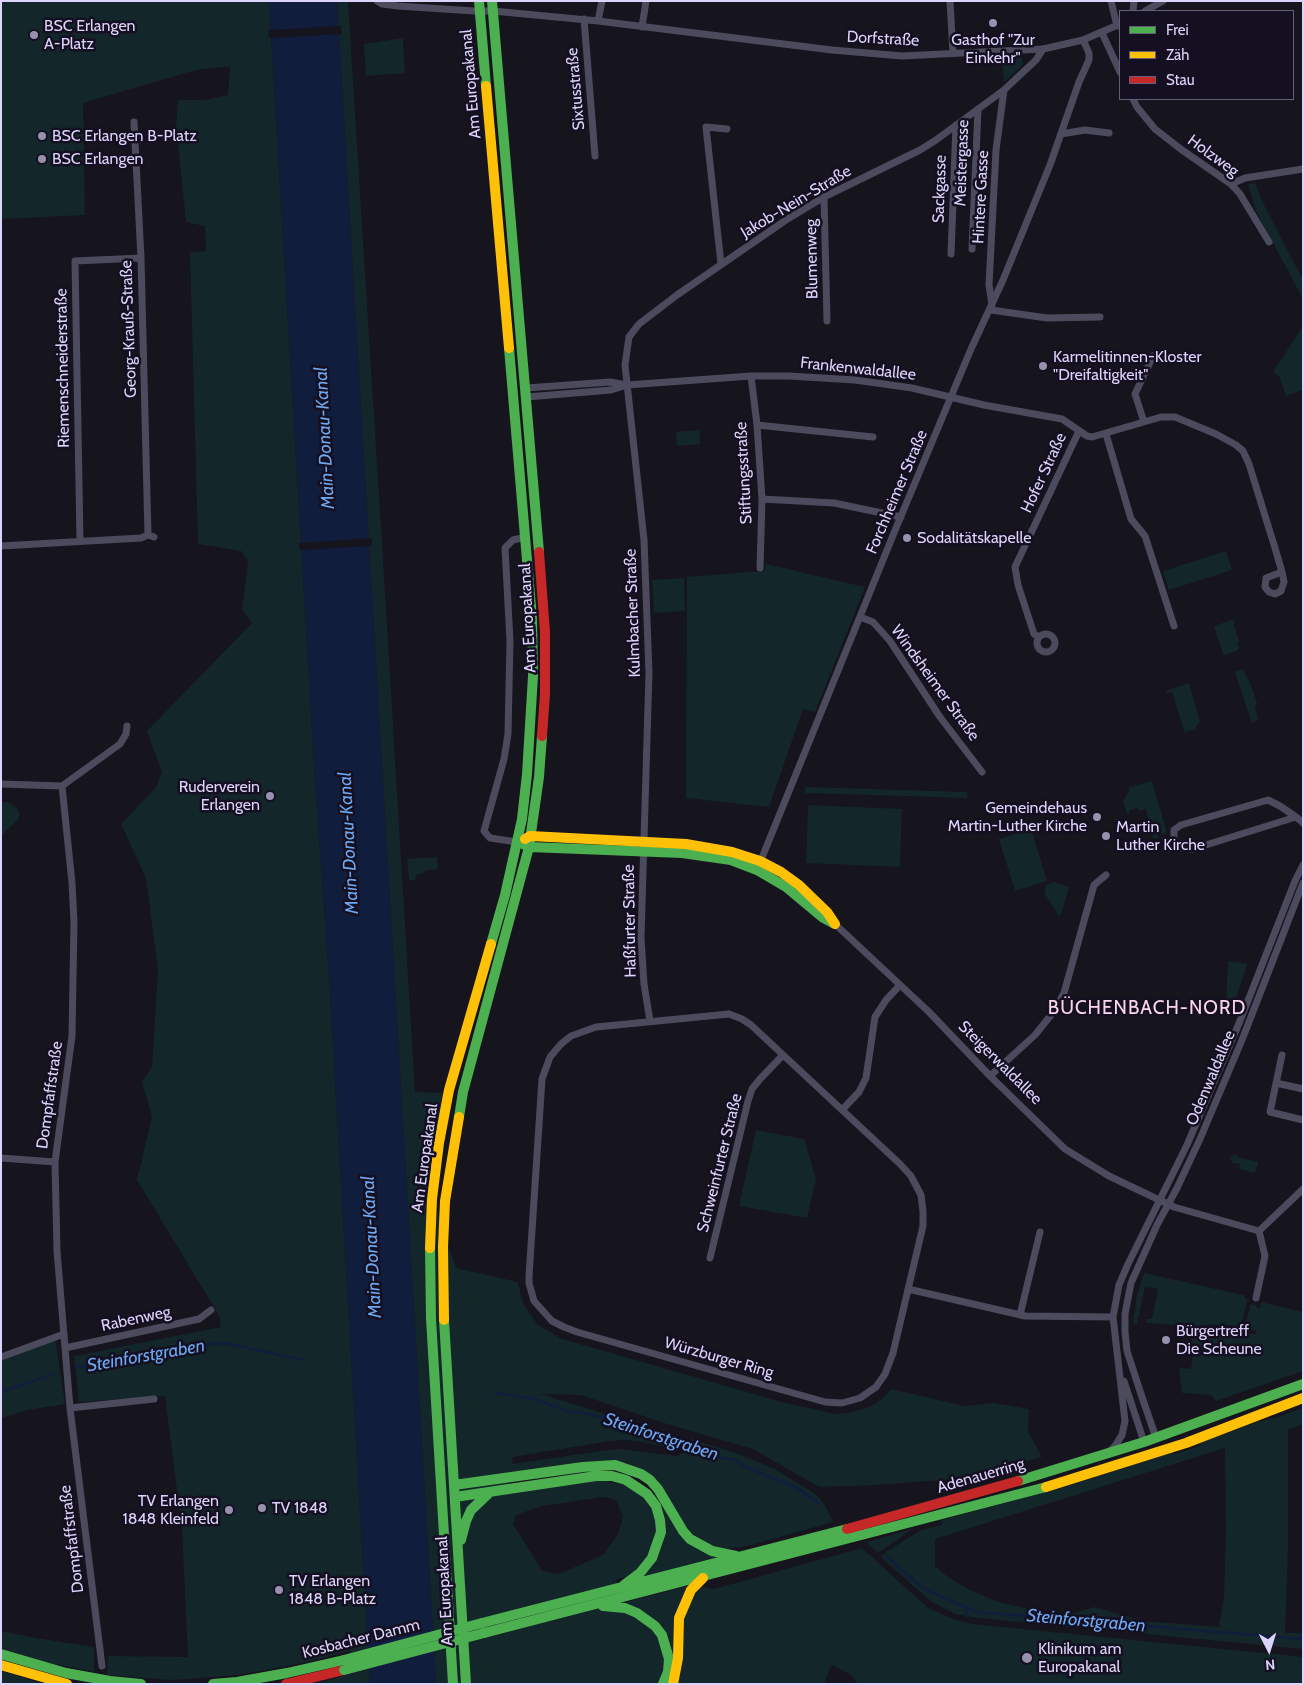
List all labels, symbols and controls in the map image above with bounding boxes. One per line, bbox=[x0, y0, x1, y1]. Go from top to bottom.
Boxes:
legend bbox=[1119, 10, 1294, 100]
place label: BSC Erlangen A-Platz bbox=[44, 16, 136, 54]
marker: Gasthof "Zur Einkehr" bbox=[987, 17, 999, 29]
text: Frei bbox=[1166, 21, 1189, 39]
street label: Am Europakanal bbox=[457, 28, 485, 140]
street label: Dorfstraße bbox=[846, 28, 920, 50]
marker: BSC Erlangen A-Platz bbox=[28, 29, 40, 41]
place label: Gasthof "Zur Einkehr" bbox=[951, 30, 1035, 68]
text: Zäh bbox=[1166, 46, 1189, 64]
street label: Sixtusstraße bbox=[563, 47, 589, 131]
text: Stau bbox=[1166, 71, 1195, 89]
street label: Meistergasse bbox=[951, 119, 973, 207]
place label: BSC Erlangen B-Platz bbox=[52, 126, 197, 146]
marker: BSC Erlangen B-Platz bbox=[36, 130, 48, 142]
street label: Holzweg bbox=[1184, 131, 1242, 181]
place label: BSC Erlangen bbox=[52, 149, 144, 169]
street label: Hintere Gasse bbox=[969, 150, 993, 244]
marker: BSC Erlangen bbox=[36, 153, 48, 165]
street label: Sackgasse bbox=[929, 155, 951, 223]
street label: Jakob-Nein-Straße bbox=[737, 161, 855, 243]
street label: Blumenweg bbox=[802, 219, 822, 299]
street label: Georg-Krauß-Straße bbox=[117, 260, 141, 398]
street label: Riemenschneiderstraße bbox=[52, 288, 74, 448]
place label: Karmelitinnen-Kloster "Dreifaltigkeit" bbox=[1053, 347, 1202, 385]
street label: Frankenwaldallee bbox=[799, 353, 917, 385]
marker: Karmelitinnen-Kloster "Dreifaltigkeit" bbox=[1037, 360, 1049, 372]
water label: Main-Donau-Kanal bbox=[310, 366, 340, 510]
street label: Stiftungsstraße bbox=[732, 421, 756, 525]
street label: Forchheimer Straße bbox=[862, 427, 932, 557]
street label: Hofer Straße bbox=[1017, 430, 1071, 516]
place label: Sodalitätskapelle bbox=[917, 528, 1031, 548]
marker: Sodalitätskapelle bbox=[901, 532, 913, 544]
street label: Kulmbacher Straße bbox=[621, 548, 645, 678]
street label: Am Europakanal bbox=[516, 563, 540, 673]
street label: Windsheimer Straße bbox=[887, 621, 983, 745]
water label: Main-Donau-Kanal bbox=[334, 771, 364, 915]
place label: Ruderverein Erlangen bbox=[179, 777, 260, 815]
marker: Ruderverein Erlangen bbox=[264, 790, 276, 802]
place label: Gemeindehaus Martin-Luther Kirche bbox=[948, 798, 1087, 836]
marker: Gemeindehaus Martin-Luther Kirche bbox=[1091, 811, 1103, 823]
place label: Martin Luther Kirche bbox=[1116, 817, 1205, 855]
marker: Martin Luther Kirche bbox=[1100, 830, 1112, 842]
street label: Haßfurter Straße bbox=[619, 864, 641, 978]
district label: BÜCHENBACH-NORD bbox=[1046, 997, 1248, 1019]
street label: Steigerwaldallee bbox=[954, 1017, 1046, 1109]
street label: Odenwaldallee bbox=[1182, 1028, 1240, 1128]
street label: Dompfaffstraße bbox=[33, 1040, 67, 1150]
street label: Schweinfurter Straße bbox=[693, 1092, 747, 1234]
street label: Am Europakanal bbox=[408, 1102, 442, 1214]
water label: Main-Donau-Kanal bbox=[357, 1175, 387, 1319]
street label: Rabenweg bbox=[99, 1302, 173, 1336]
place label: Bürgertreff Die Scheune bbox=[1176, 1321, 1262, 1359]
street label: Würzburger Ring bbox=[662, 1333, 776, 1383]
marker: Bürgertreff Die Scheune bbox=[1160, 1334, 1172, 1346]
water label: Steinforstgraben bbox=[85, 1335, 207, 1377]
water label: Steinforstgraben bbox=[601, 1408, 721, 1466]
street label: Adenauerring bbox=[935, 1454, 1027, 1498]
street label: Dompfaffstraße bbox=[56, 1484, 88, 1594]
place label: TV Erlangen 1848 Kleinfeld bbox=[122, 1491, 219, 1529]
place label: TV 1848 bbox=[272, 1498, 328, 1518]
marker: TV 1848 bbox=[256, 1502, 268, 1514]
marker: TV Erlangen 1848 Kleinfeld bbox=[223, 1504, 235, 1516]
street label: Am Europakanal bbox=[433, 1536, 457, 1646]
place label: TV Erlangen 1848 B-Platz bbox=[289, 1571, 376, 1609]
marker: TV Erlangen 1848 B-Platz bbox=[273, 1584, 285, 1596]
water label: Steinforstgraben bbox=[1026, 1605, 1146, 1637]
street label: Kosbacher Damm bbox=[300, 1615, 422, 1663]
north arrow bbox=[1244, 1625, 1294, 1675]
place label: Klinikum am Europakanal bbox=[1038, 1639, 1121, 1677]
marker: Klinikum am Europakanal bbox=[1020, 1651, 1034, 1665]
text: N bbox=[1265, 1656, 1276, 1674]

